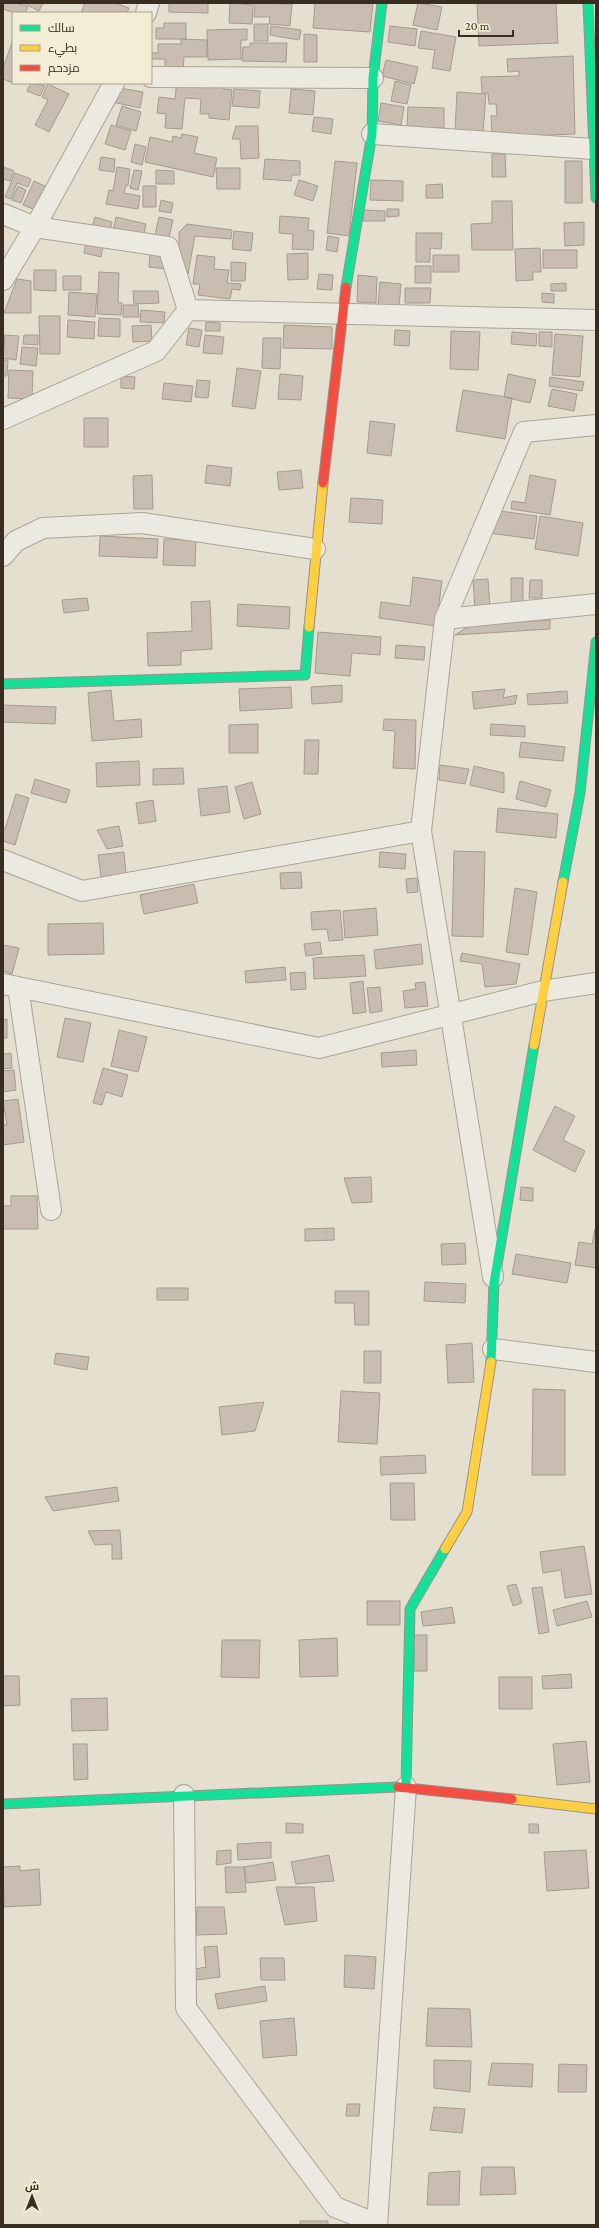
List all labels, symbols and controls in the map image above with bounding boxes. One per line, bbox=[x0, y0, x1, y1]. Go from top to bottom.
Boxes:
legend bbox=[12, 12, 152, 84]
scale bar bbox=[459, 12, 513, 38]
text: 20 m bbox=[465, 19, 490, 33]
text: سالك bbox=[48, 21, 75, 35]
text: بطيء bbox=[48, 41, 77, 58]
text: مزدحم bbox=[48, 61, 80, 76]
north arrow bbox=[12, 2176, 52, 2216]
text: ش bbox=[25, 2180, 39, 2193]

